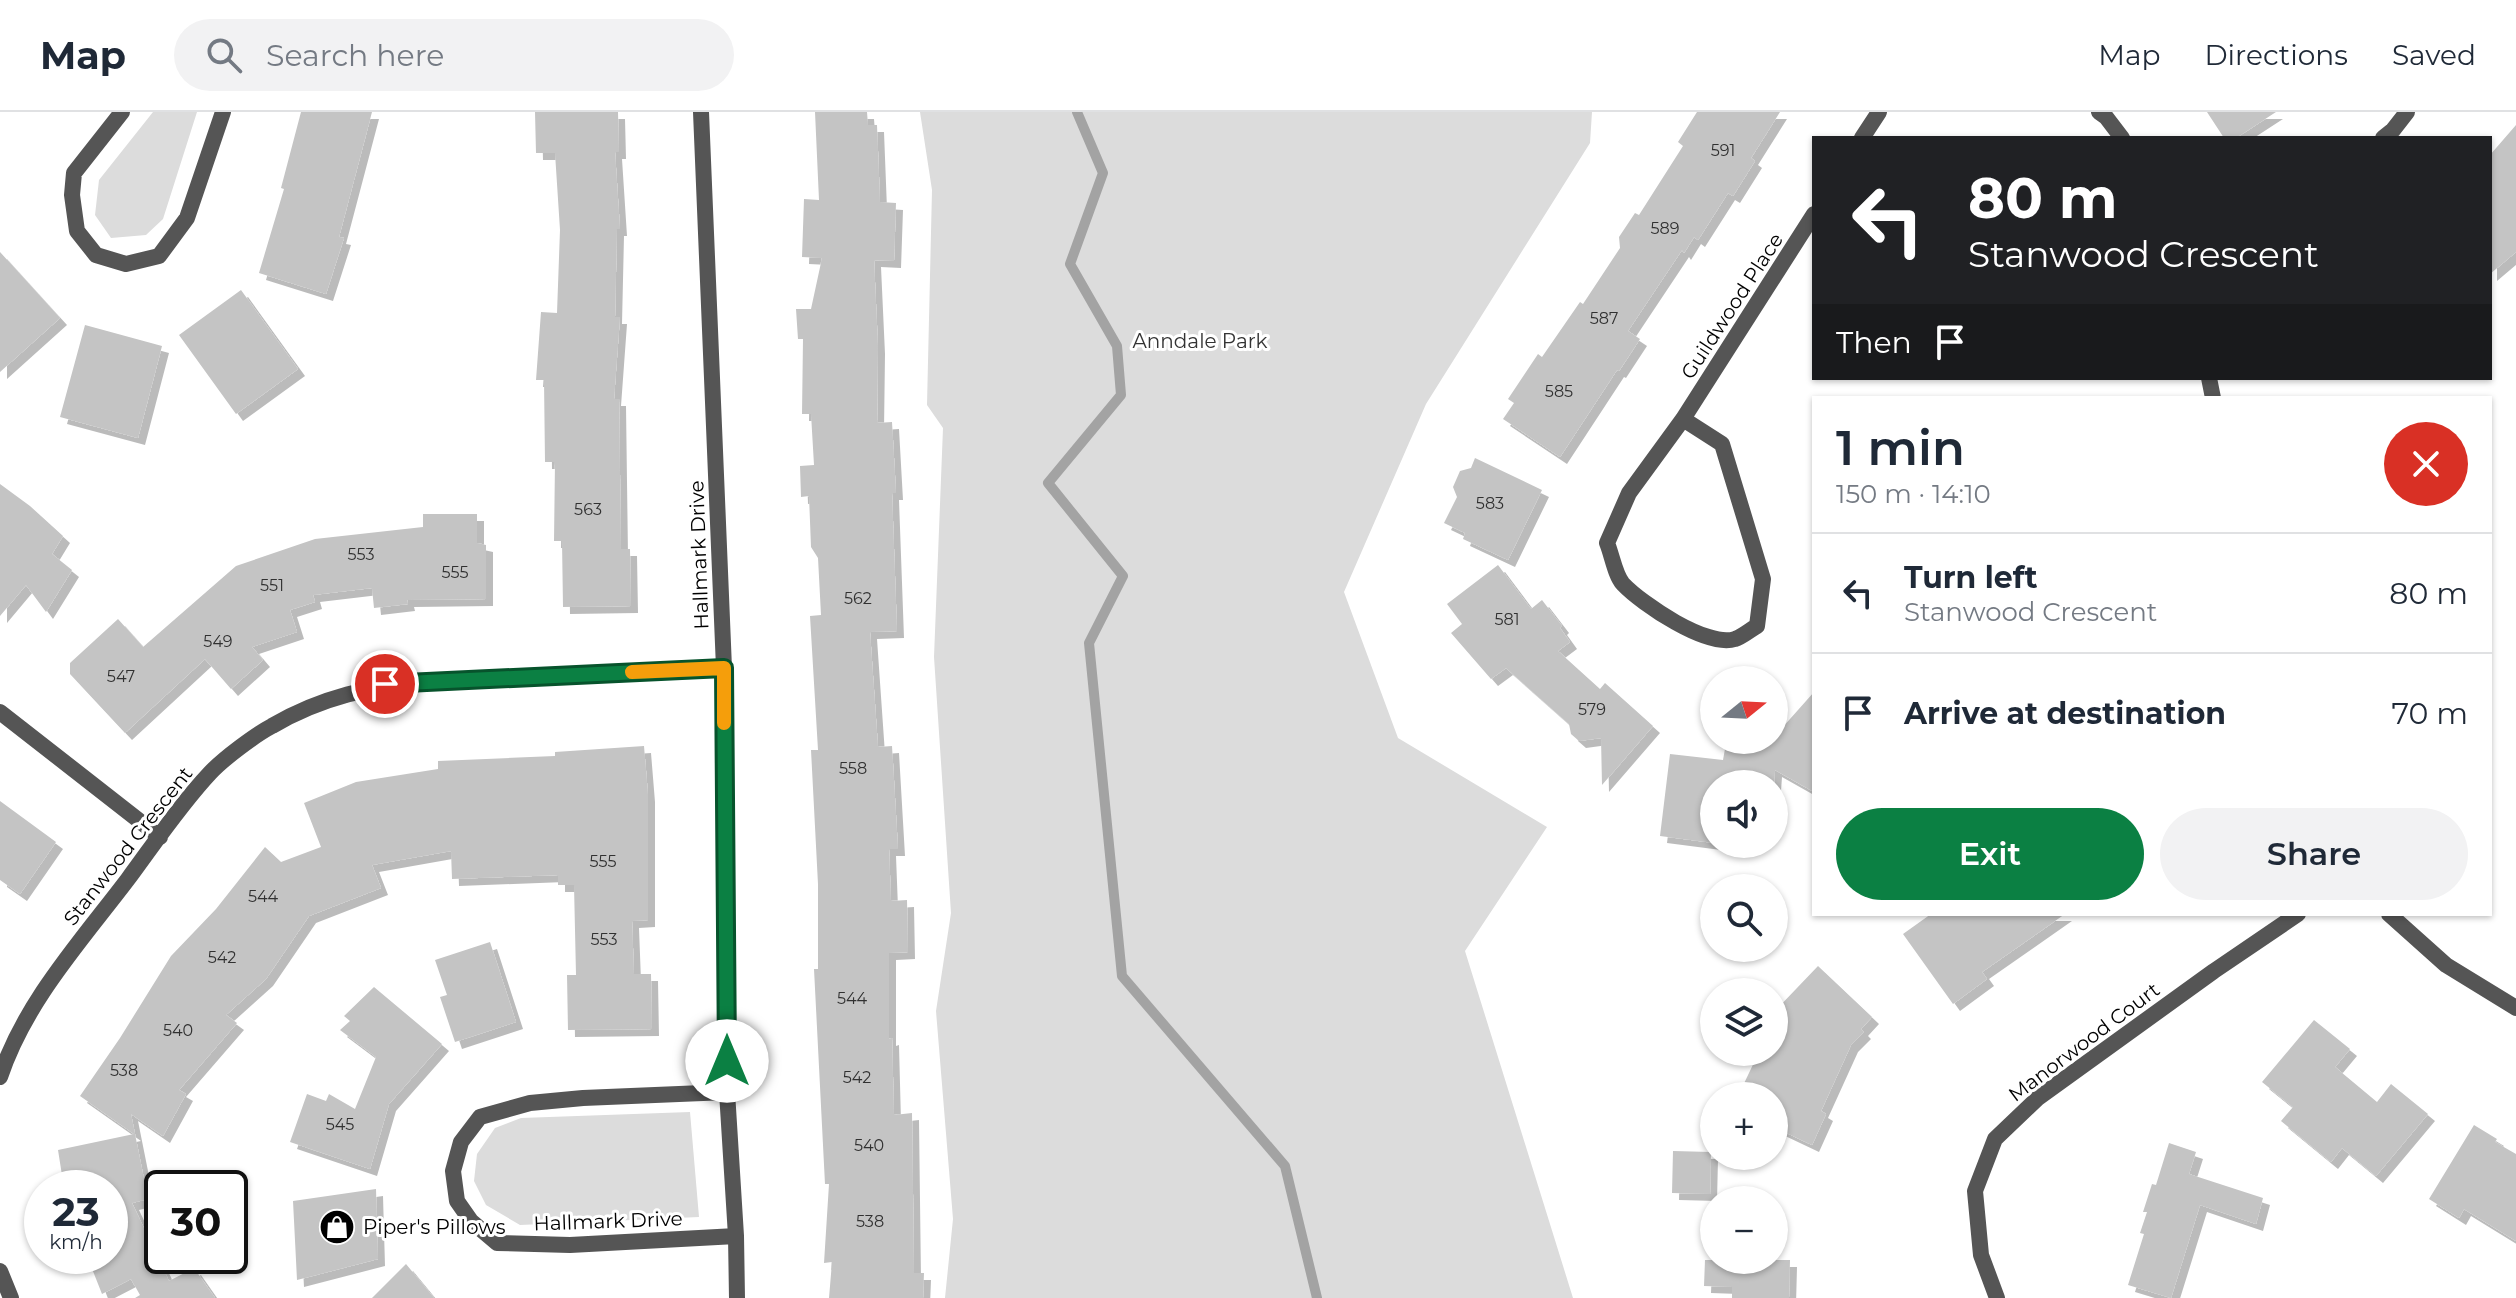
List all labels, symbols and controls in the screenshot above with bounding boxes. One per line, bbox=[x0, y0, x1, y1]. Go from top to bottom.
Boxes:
search box bbox=[174, 19, 734, 91]
text: Map bbox=[40, 32, 126, 79]
icon: search bbox=[202, 33, 246, 77]
text: Search here bbox=[266, 37, 444, 74]
text: Map bbox=[2098, 38, 2160, 72]
text: Directions bbox=[2204, 38, 2348, 72]
text: Saved bbox=[2392, 38, 2476, 72]
house number: 591 bbox=[1711, 141, 1735, 160]
text: 80 m bbox=[1968, 164, 2118, 232]
icon: left bbox=[1836, 168, 1940, 272]
house number: 589 bbox=[1650, 219, 1680, 238]
street label: Guildwood Place bbox=[1676, 229, 1788, 383]
text: Stanwood Crescent bbox=[1968, 232, 2319, 276]
house number: 587 bbox=[1590, 309, 1618, 328]
icon: arrive bbox=[1928, 320, 1972, 364]
text: Then bbox=[1836, 324, 1912, 361]
park label: Anndale Park bbox=[1132, 329, 1268, 353]
house number: 585 bbox=[1545, 382, 1573, 401]
text: 1 min bbox=[1836, 419, 1965, 477]
button: close bbox=[2384, 422, 2468, 506]
text: 150 m · 14:10 bbox=[1836, 478, 1991, 510]
street label: Hallmark Drive bbox=[684, 480, 714, 630]
house number: 583 bbox=[1476, 494, 1504, 513]
house number: 563 bbox=[574, 500, 602, 519]
house number: 553 bbox=[348, 545, 374, 564]
text: Turn left bbox=[1904, 559, 2037, 596]
house number: 555 bbox=[441, 563, 469, 582]
icon: left bbox=[1836, 571, 1880, 615]
text: 80 m bbox=[2389, 575, 2468, 612]
house number: 551 bbox=[260, 576, 284, 595]
house number: 562 bbox=[844, 589, 872, 608]
text: Stanwood Crescent bbox=[1904, 596, 2157, 628]
house number: 581 bbox=[1494, 610, 1520, 629]
house number: 549 bbox=[203, 632, 233, 651]
pin bbox=[351, 650, 419, 718]
icon: arrive bbox=[363, 662, 407, 706]
north arrow bbox=[1700, 666, 1788, 754]
map controls bbox=[1700, 666, 1788, 1274]
house number: 547 bbox=[107, 667, 135, 686]
icon: arrive bbox=[1836, 691, 1880, 735]
text: Arrive at destination bbox=[1904, 695, 2226, 732]
text: 70 m bbox=[2391, 695, 2468, 732]
house number: 579 bbox=[1578, 700, 1606, 719]
house number: 558 bbox=[839, 759, 867, 778]
street label: Stanwood Crescent bbox=[59, 762, 197, 930]
button: sound bbox=[1700, 770, 1788, 858]
button: Exit bbox=[1836, 808, 2144, 900]
button: Share bbox=[2160, 808, 2468, 900]
house number: 555 bbox=[589, 852, 617, 871]
button: search bbox=[1700, 874, 1788, 962]
house number: 544 bbox=[248, 887, 279, 906]
house number: 553 bbox=[591, 930, 617, 949]
house number: 542 bbox=[208, 948, 236, 967]
street label: Manorwood Court bbox=[2004, 977, 2164, 1107]
button: layers bbox=[1700, 978, 1788, 1066]
house number: 544 bbox=[837, 989, 868, 1008]
position arrow bbox=[685, 1019, 769, 1103]
house number: 540 bbox=[163, 1021, 193, 1040]
house number: 538 bbox=[110, 1061, 138, 1080]
house number: 542 bbox=[843, 1068, 871, 1087]
button: + bbox=[1700, 1082, 1788, 1170]
house number: 545 bbox=[326, 1115, 354, 1134]
house number: 540 bbox=[854, 1136, 884, 1155]
speed limit sign: 30 bbox=[144, 1170, 248, 1274]
button: − bbox=[1700, 1186, 1788, 1274]
text: 23 bbox=[52, 1187, 100, 1236]
street label: Hallmark Drive bbox=[533, 1206, 683, 1236]
shop icon: Piper's Pillows bbox=[318, 1208, 356, 1246]
house number: 538 bbox=[856, 1212, 884, 1231]
place label: Piper's Pillows bbox=[363, 1215, 506, 1239]
text: km/h bbox=[49, 1230, 103, 1254]

